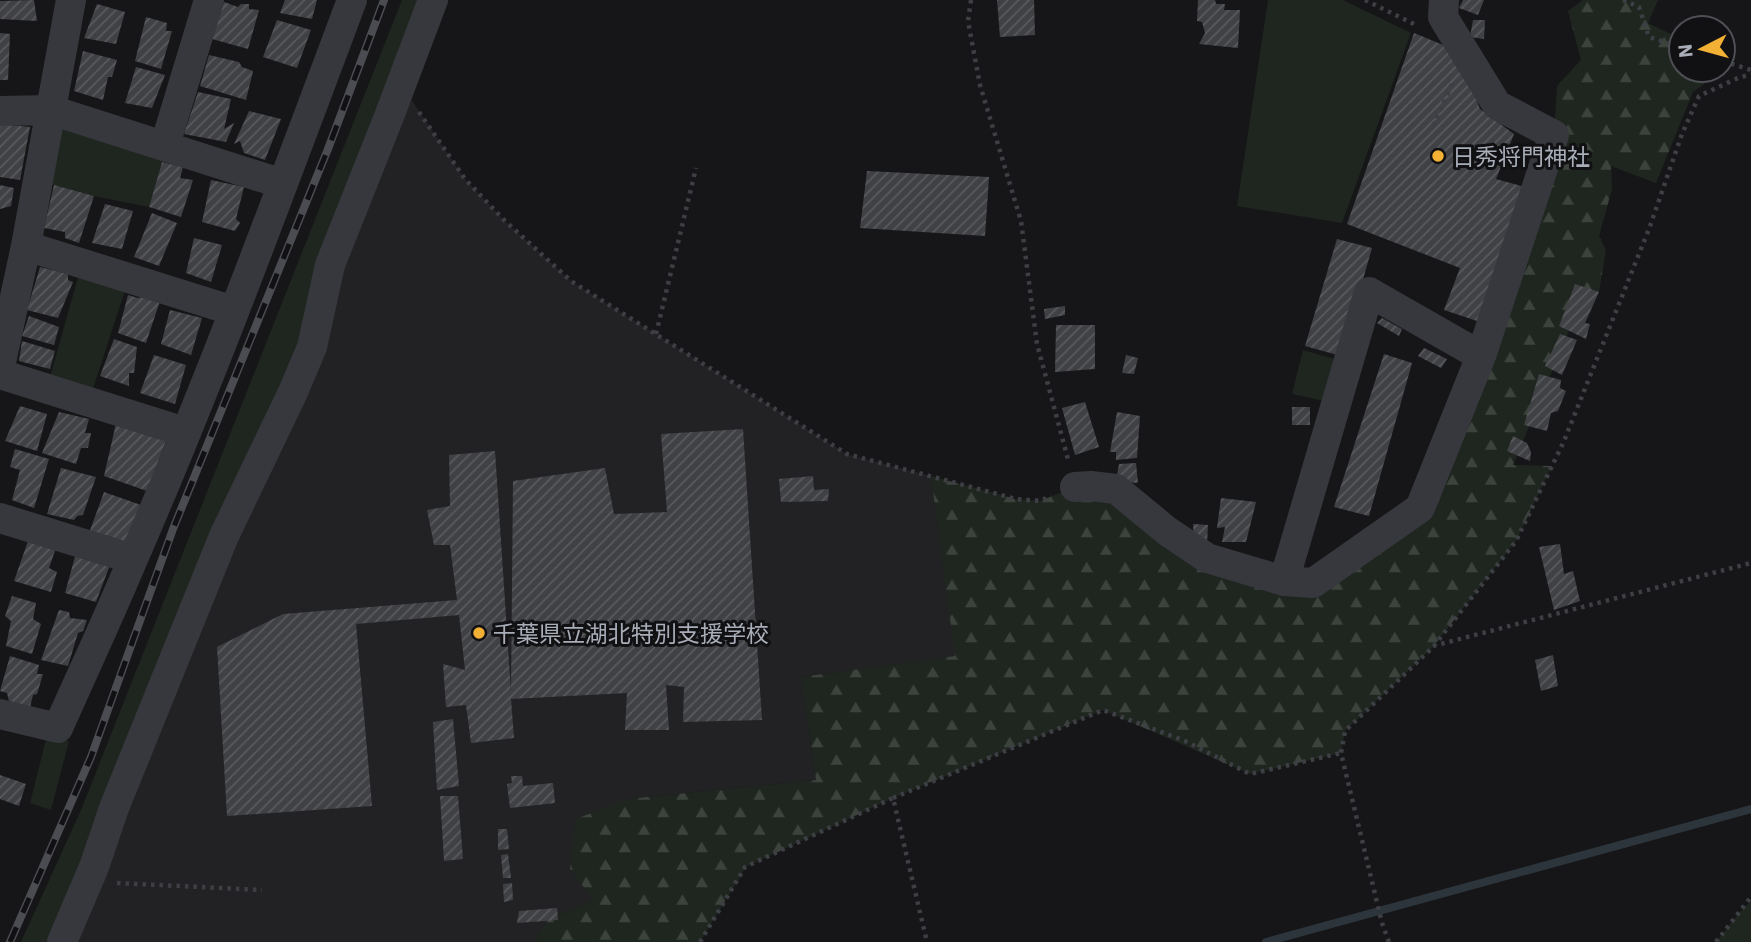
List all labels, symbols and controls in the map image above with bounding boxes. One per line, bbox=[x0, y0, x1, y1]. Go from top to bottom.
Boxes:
north arrow bbox=[1667, 14, 1737, 84]
text: N bbox=[1672, 43, 1698, 59]
place label: 日秀将門神社 bbox=[1452, 141, 1590, 171]
marker: 日秀将門神社 bbox=[1430, 148, 1446, 164]
place label: 千葉県立湖北特別支援学校 bbox=[493, 618, 769, 648]
marker: 千葉県立湖北特別支援学校 bbox=[471, 625, 487, 641]

